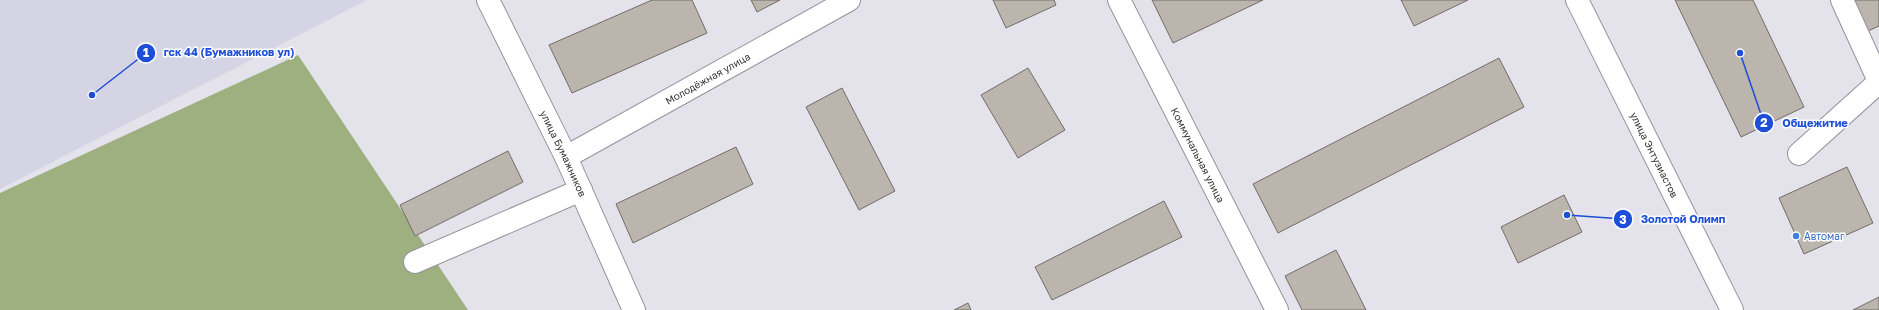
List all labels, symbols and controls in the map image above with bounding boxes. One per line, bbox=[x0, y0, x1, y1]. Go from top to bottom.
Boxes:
callout: гск 44 (Бумажников ул) bbox=[136, 41, 302, 64]
text: 1 bbox=[143, 45, 149, 60]
text: гск 44 (Бумажников ул) bbox=[164, 45, 294, 58]
street label: Молодёжная улица bbox=[663, 50, 752, 107]
street label: Коммунальная улица bbox=[1169, 106, 1227, 205]
street label: улица Бумажников bbox=[538, 108, 589, 199]
street label: улица Энтузиастов bbox=[1628, 110, 1681, 200]
callout: Общежитие bbox=[1754, 111, 1856, 134]
text: 2 bbox=[1760, 115, 1768, 130]
text: Общежитие bbox=[1782, 116, 1848, 129]
callout: Золотой Олимп bbox=[1613, 208, 1733, 231]
text: 3 bbox=[1619, 212, 1627, 227]
text: Золотой Олимп bbox=[1641, 212, 1726, 225]
place label: Автомаг bbox=[1804, 230, 1845, 242]
marker: Автомаг bbox=[1791, 231, 1801, 241]

